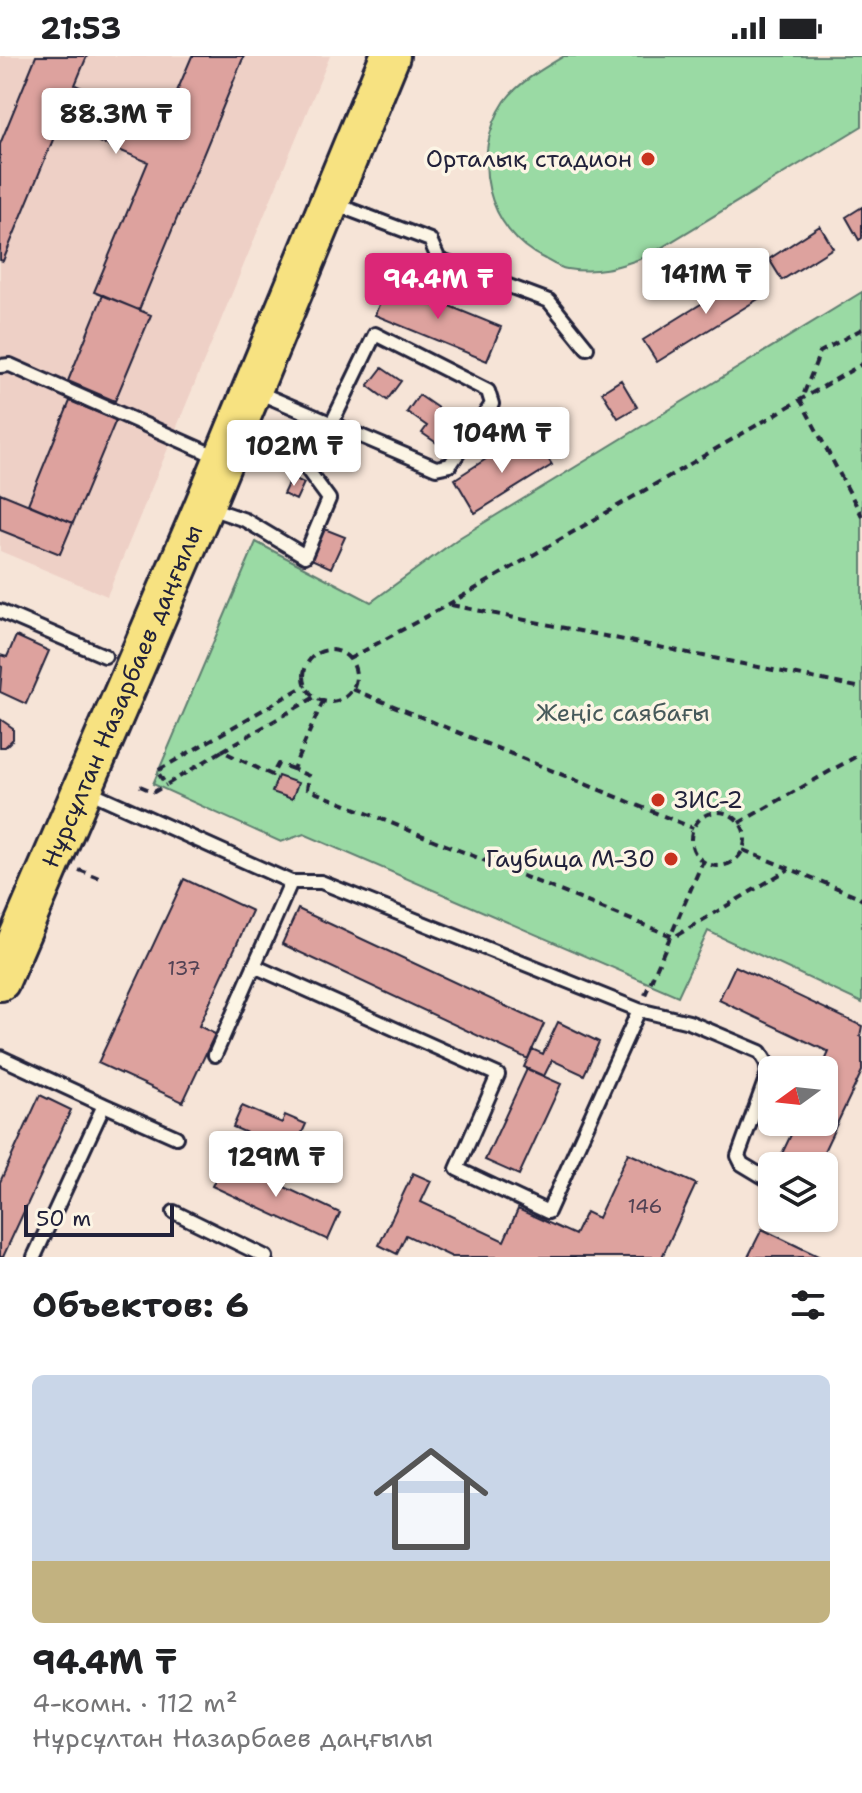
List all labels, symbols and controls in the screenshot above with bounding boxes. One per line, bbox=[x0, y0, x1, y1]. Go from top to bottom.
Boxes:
text: 21:53 bbox=[40, 8, 121, 49]
pin: 88.3M ₸ bbox=[42, 88, 190, 156]
text: 88.3M ₸ bbox=[60, 96, 172, 131]
place label: Орталық стадион bbox=[426, 143, 632, 175]
marker: Орталық стадион bbox=[639, 150, 657, 168]
pin: 141M ₸ bbox=[641, 248, 771, 316]
pin: 94.4M ₸ bbox=[364, 253, 512, 321]
text: 141M ₸ bbox=[660, 256, 752, 291]
text: 94.4M ₸ bbox=[383, 261, 493, 296]
pin: 104M ₸ bbox=[437, 407, 567, 475]
text: 104M ₸ bbox=[452, 415, 552, 450]
pin: 102M ₸ bbox=[229, 420, 359, 488]
text: 102M ₸ bbox=[245, 428, 343, 463]
street label: Нұрсұлтан Назарбаев даңғылы bbox=[35, 520, 210, 873]
park label: Жеңіс саябағы bbox=[536, 697, 710, 729]
place label: ЗИС-2 bbox=[674, 784, 743, 816]
marker: ЗИС-2 bbox=[649, 791, 667, 809]
place label: Гаубица М-30 bbox=[486, 843, 655, 875]
marker: Гаубица М-30 bbox=[662, 850, 680, 868]
house number: 137 bbox=[167, 955, 201, 981]
north arrow bbox=[758, 1056, 838, 1136]
map controls bbox=[758, 1056, 838, 1232]
pin: 129M ₸ bbox=[211, 1131, 341, 1199]
text: 129M ₸ bbox=[227, 1139, 325, 1174]
button: layers bbox=[758, 1152, 838, 1232]
house number: 146 bbox=[627, 1193, 663, 1219]
scale bar bbox=[24, 1201, 174, 1237]
text: 50 m bbox=[36, 1204, 91, 1233]
text: Объектов: 6 bbox=[32, 1282, 249, 1328]
icon: filters bbox=[786, 1283, 830, 1327]
icon: home bbox=[359, 1427, 503, 1571]
text: 94.4M ₸ bbox=[32, 1639, 177, 1685]
text: 4-комн. · 112 m² bbox=[32, 1685, 238, 1720]
text: Нұрсұлтан Назарбаев даңғылы bbox=[32, 1720, 433, 1755]

